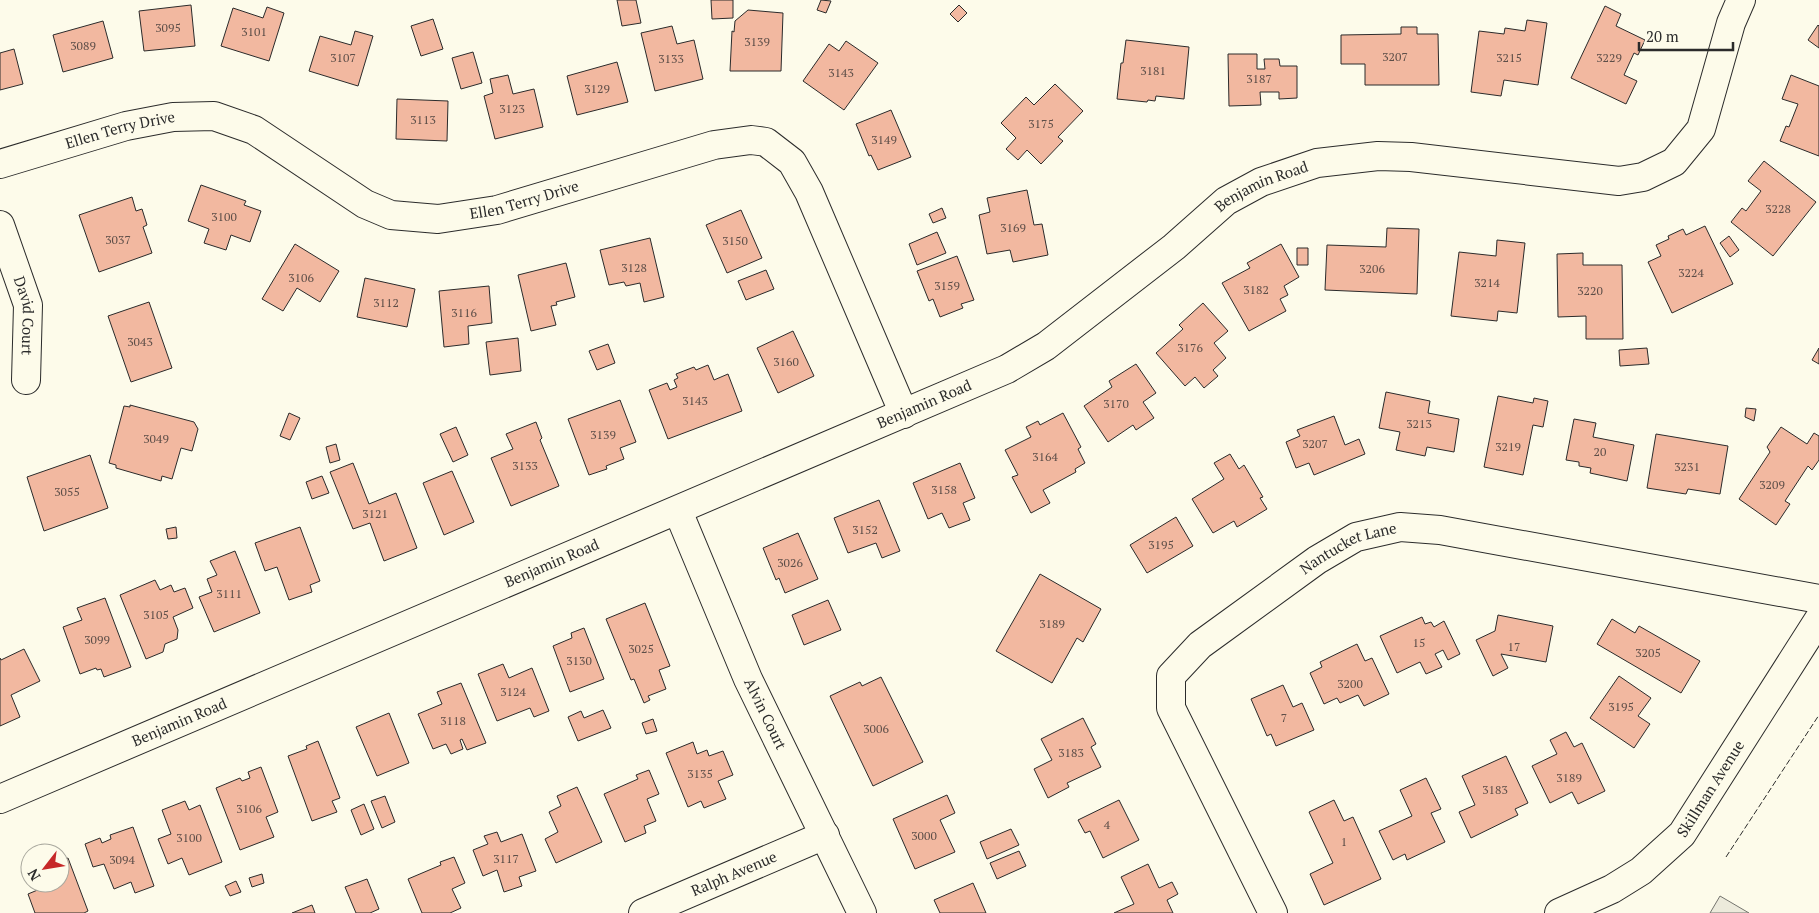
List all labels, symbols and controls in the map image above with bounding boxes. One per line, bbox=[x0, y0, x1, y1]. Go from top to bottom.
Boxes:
house number: 3095 bbox=[155, 20, 181, 35]
scale bar bbox=[1639, 20, 1733, 52]
house number: 3101 bbox=[241, 24, 267, 39]
text: 20 m bbox=[1646, 26, 1679, 46]
house number: 3139 bbox=[744, 34, 770, 49]
house number: 3089 bbox=[70, 38, 96, 53]
house number: 3207 bbox=[1382, 49, 1408, 64]
house number: 3107 bbox=[330, 50, 356, 65]
house number: 3215 bbox=[1496, 50, 1522, 65]
house number: 3229 bbox=[1596, 50, 1622, 65]
house number: 3133 bbox=[658, 51, 684, 66]
house number: 3181 bbox=[1140, 63, 1166, 78]
house number: 3143 bbox=[828, 65, 854, 80]
house number: 3187 bbox=[1246, 71, 1272, 86]
house number: 3129 bbox=[584, 81, 610, 96]
house number: 3123 bbox=[499, 101, 525, 116]
street label: Ellen Terry Drive bbox=[63, 106, 176, 153]
house number: 3113 bbox=[410, 112, 436, 127]
house number: 3175 bbox=[1028, 116, 1054, 131]
house number: 3149 bbox=[871, 132, 897, 147]
street label: Benjamin Road bbox=[1210, 156, 1311, 216]
street label: Ellen Terry Drive bbox=[468, 175, 581, 223]
house number: 3228 bbox=[1765, 201, 1791, 216]
house number: 3100 bbox=[211, 209, 237, 224]
house number: 3169 bbox=[1000, 220, 1026, 235]
house number: 3037 bbox=[105, 232, 131, 247]
house number: 3150 bbox=[722, 233, 748, 248]
house number: 3128 bbox=[621, 260, 647, 275]
house number: 3206 bbox=[1359, 261, 1385, 276]
house number: 3224 bbox=[1678, 265, 1704, 280]
house number: 3106 bbox=[288, 270, 314, 285]
street label: David Court bbox=[10, 273, 39, 356]
house number: 3214 bbox=[1474, 275, 1500, 290]
house number: 3159 bbox=[934, 278, 960, 293]
house number: 3182 bbox=[1243, 282, 1269, 297]
house number: 3220 bbox=[1577, 283, 1603, 298]
house number: 3112 bbox=[373, 295, 399, 310]
house number: 3116 bbox=[451, 305, 477, 320]
house number: 3043 bbox=[127, 334, 153, 349]
house number: 3176 bbox=[1177, 340, 1203, 355]
house number: 3160 bbox=[773, 354, 799, 369]
street label: Benjamin Road bbox=[873, 374, 974, 432]
house number: 3143 bbox=[682, 393, 708, 408]
house number: 3170 bbox=[1103, 396, 1129, 411]
house number: 3213 bbox=[1406, 416, 1432, 431]
house number: 3139 bbox=[590, 427, 616, 442]
house number: 3049 bbox=[143, 431, 169, 446]
house number: 3207 bbox=[1302, 436, 1328, 451]
house number: 3219 bbox=[1495, 439, 1521, 454]
house number: 20 bbox=[1594, 444, 1606, 459]
house number: 3164 bbox=[1032, 449, 1058, 464]
house number: 3133 bbox=[512, 458, 538, 473]
house number: 3231 bbox=[1674, 459, 1700, 474]
house number: 3209 bbox=[1759, 477, 1785, 492]
house number: 3158 bbox=[931, 482, 957, 497]
house number: 3055 bbox=[54, 484, 80, 499]
house number: 3121 bbox=[362, 506, 388, 521]
street label: Nantucket Lane bbox=[1295, 517, 1398, 578]
house number: 3152 bbox=[852, 522, 878, 537]
street label: Benjamin Road bbox=[501, 533, 602, 592]
house number: 3195 bbox=[1148, 537, 1174, 552]
house number: 3026 bbox=[777, 555, 803, 570]
house number: 3111 bbox=[216, 586, 242, 601]
house number: 3105 bbox=[143, 607, 169, 622]
house number: 3189 bbox=[1039, 616, 1065, 631]
house number: 3099 bbox=[84, 632, 110, 647]
house number: 15 bbox=[1413, 635, 1425, 650]
house number: 17 bbox=[1508, 639, 1520, 654]
house number: 3025 bbox=[628, 641, 654, 656]
house number: 3205 bbox=[1635, 645, 1661, 660]
house number: 3130 bbox=[566, 653, 592, 668]
street label: Alvin Court bbox=[740, 675, 792, 753]
house number: 3200 bbox=[1337, 676, 1363, 691]
house number: 3124 bbox=[500, 684, 526, 699]
street label: Benjamin Road bbox=[129, 692, 229, 751]
house number: 3195 bbox=[1608, 699, 1634, 714]
house number: 7 bbox=[1281, 710, 1287, 725]
house number: 3118 bbox=[440, 713, 466, 728]
house number: 3006 bbox=[863, 721, 889, 736]
street label: Skillman Avenue bbox=[1672, 736, 1748, 841]
house number: 3183 bbox=[1058, 745, 1084, 760]
house number: 3135 bbox=[687, 766, 713, 781]
house number: 3189 bbox=[1556, 770, 1582, 785]
house number: 3183 bbox=[1482, 782, 1508, 797]
house number: 3106 bbox=[236, 801, 262, 816]
house number: 4 bbox=[1104, 817, 1111, 832]
house number: 3000 bbox=[911, 828, 937, 843]
house number: 3100 bbox=[176, 830, 202, 845]
house number: 1 bbox=[1341, 834, 1347, 849]
north arrow bbox=[20, 843, 70, 893]
street label: Ralph Avenue bbox=[688, 846, 780, 900]
house number: 3117 bbox=[493, 851, 519, 866]
house number: 3094 bbox=[109, 852, 135, 867]
text: N bbox=[22, 865, 44, 884]

